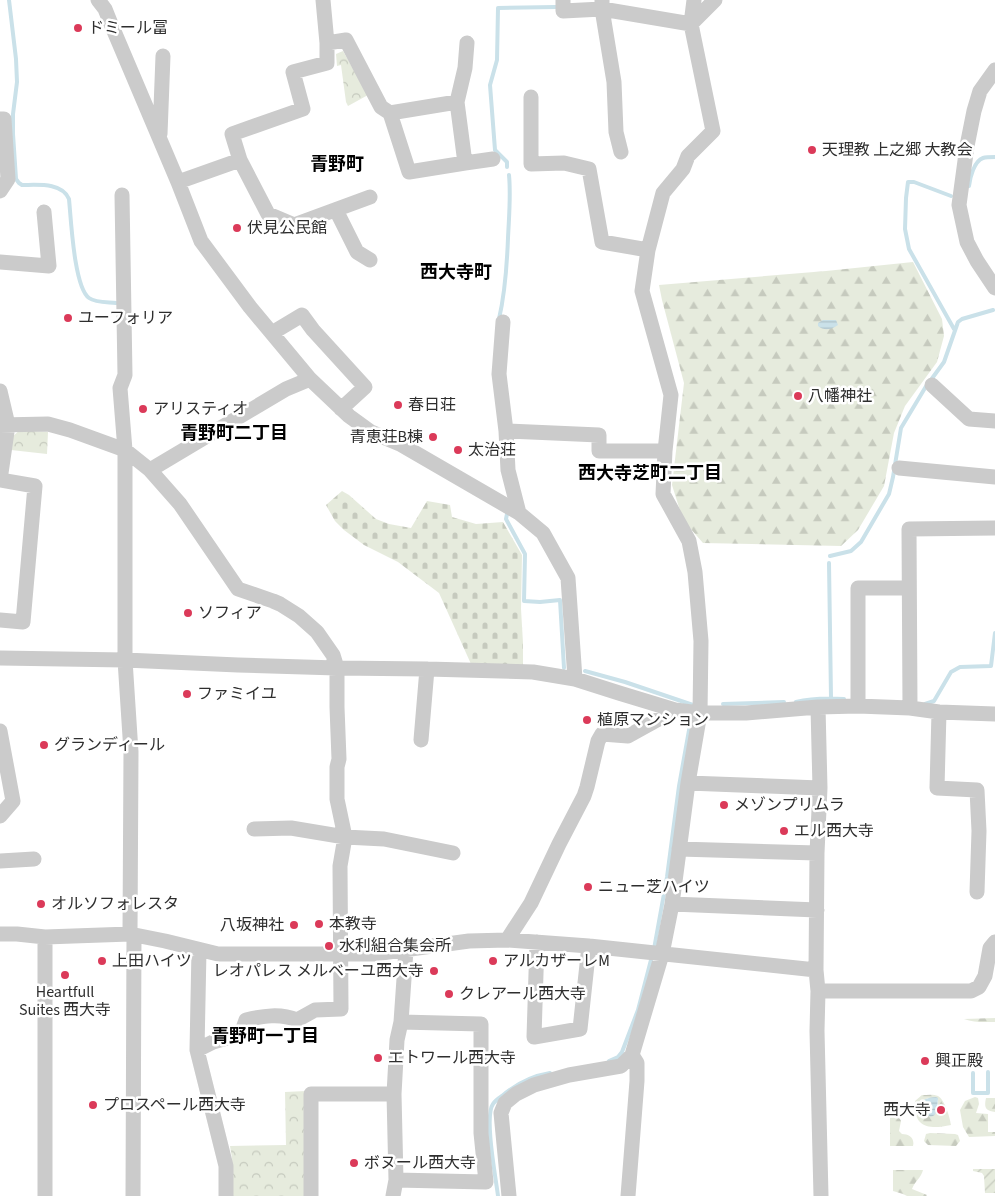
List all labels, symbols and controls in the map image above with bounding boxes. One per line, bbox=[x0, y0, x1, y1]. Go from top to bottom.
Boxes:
place label: ドミール冨 bbox=[88, 17, 168, 39]
marker: ドミール冨 bbox=[72, 22, 84, 34]
place label: 天理教 上之郷 大教会 bbox=[822, 139, 972, 161]
marker: 天理教 上之郷 大教会 bbox=[806, 144, 818, 156]
district label: 青野町 bbox=[310, 152, 364, 177]
place label: 伏見公民館 bbox=[247, 217, 327, 239]
marker: 伏見公民館 bbox=[231, 222, 243, 234]
district label: 西大寺町 bbox=[420, 260, 492, 285]
place label: ユーフォリア bbox=[78, 307, 173, 329]
marker: ユーフォリア bbox=[62, 312, 74, 324]
place label: 八幡神社 bbox=[808, 385, 872, 407]
marker: 八幡神社 bbox=[792, 390, 804, 402]
place label: 春日荘 bbox=[408, 394, 456, 416]
place label: アリスティオ bbox=[153, 398, 248, 420]
marker: 春日荘 bbox=[392, 399, 404, 411]
marker: アリスティオ bbox=[137, 403, 149, 415]
district label: 青野町二丁目 bbox=[180, 421, 288, 446]
place label: 青恵荘B棟 bbox=[350, 426, 423, 448]
marker: 青恵荘B棟 bbox=[427, 431, 439, 443]
place label: 太治荘 bbox=[468, 439, 516, 461]
marker: 太治荘 bbox=[452, 444, 464, 456]
district label: 西大寺芝町二丁目 bbox=[578, 461, 722, 486]
place label: ソフィア bbox=[198, 602, 262, 624]
marker: ソフィア bbox=[182, 607, 194, 619]
place label: ファミイユ bbox=[197, 683, 277, 705]
marker: ファミイユ bbox=[181, 688, 193, 700]
place label: 植原マンション bbox=[597, 709, 709, 731]
marker: 植原マンション bbox=[581, 714, 593, 726]
place label: グランディール bbox=[54, 734, 165, 756]
marker: グランディール bbox=[38, 739, 50, 751]
place label: メゾンプリムラ bbox=[734, 794, 845, 816]
marker: メゾンプリムラ bbox=[718, 799, 730, 811]
place label: エル西大寺 bbox=[794, 820, 874, 842]
marker: エル西大寺 bbox=[778, 825, 790, 837]
place label: ニュー芝ハイツ bbox=[598, 876, 710, 898]
marker: ニュー芝ハイツ bbox=[582, 881, 594, 893]
place label: オルソフォレスタ bbox=[51, 893, 179, 915]
marker: オルソフォレスタ bbox=[35, 898, 47, 910]
place label: 本教寺 bbox=[329, 913, 377, 935]
place label: 八坂神社 bbox=[220, 914, 284, 936]
marker: 本教寺 bbox=[313, 918, 325, 930]
marker: 八坂神社 bbox=[288, 919, 300, 931]
place label: 水利組合集会所 bbox=[339, 935, 451, 957]
marker: 水利組合集会所 bbox=[323, 940, 335, 952]
place label: 上田ハイツ bbox=[112, 950, 192, 972]
place label: アルカザーレM bbox=[503, 950, 610, 972]
marker: 上田ハイツ bbox=[96, 955, 108, 967]
marker: アルカザーレM bbox=[487, 955, 499, 967]
place label: レオパレス メルベーユ西大寺 bbox=[213, 960, 424, 982]
marker: レオパレス メルベーユ西大寺 bbox=[428, 965, 440, 977]
marker: Heartfull Suites 西大寺 bbox=[59, 969, 71, 981]
place label: Heartfull Suites 西大寺 bbox=[19, 981, 111, 1021]
place label: クレアール西大寺 bbox=[459, 983, 586, 1005]
marker: クレアール西大寺 bbox=[443, 988, 455, 1000]
district label: 青野町一丁目 bbox=[211, 1024, 319, 1049]
place label: エトワール西大寺 bbox=[388, 1047, 516, 1069]
place label: 興正殿 bbox=[935, 1050, 983, 1072]
marker: エトワール西大寺 bbox=[372, 1052, 384, 1064]
marker: 興正殿 bbox=[919, 1055, 931, 1067]
place label: プロスペール西大寺 bbox=[103, 1094, 246, 1116]
marker: プロスペール西大寺 bbox=[87, 1099, 99, 1111]
place label: 西大寺 bbox=[883, 1099, 931, 1121]
marker: 西大寺 bbox=[935, 1104, 947, 1116]
place label: ボヌール西大寺 bbox=[364, 1152, 476, 1174]
marker: ボヌール西大寺 bbox=[348, 1157, 360, 1169]

